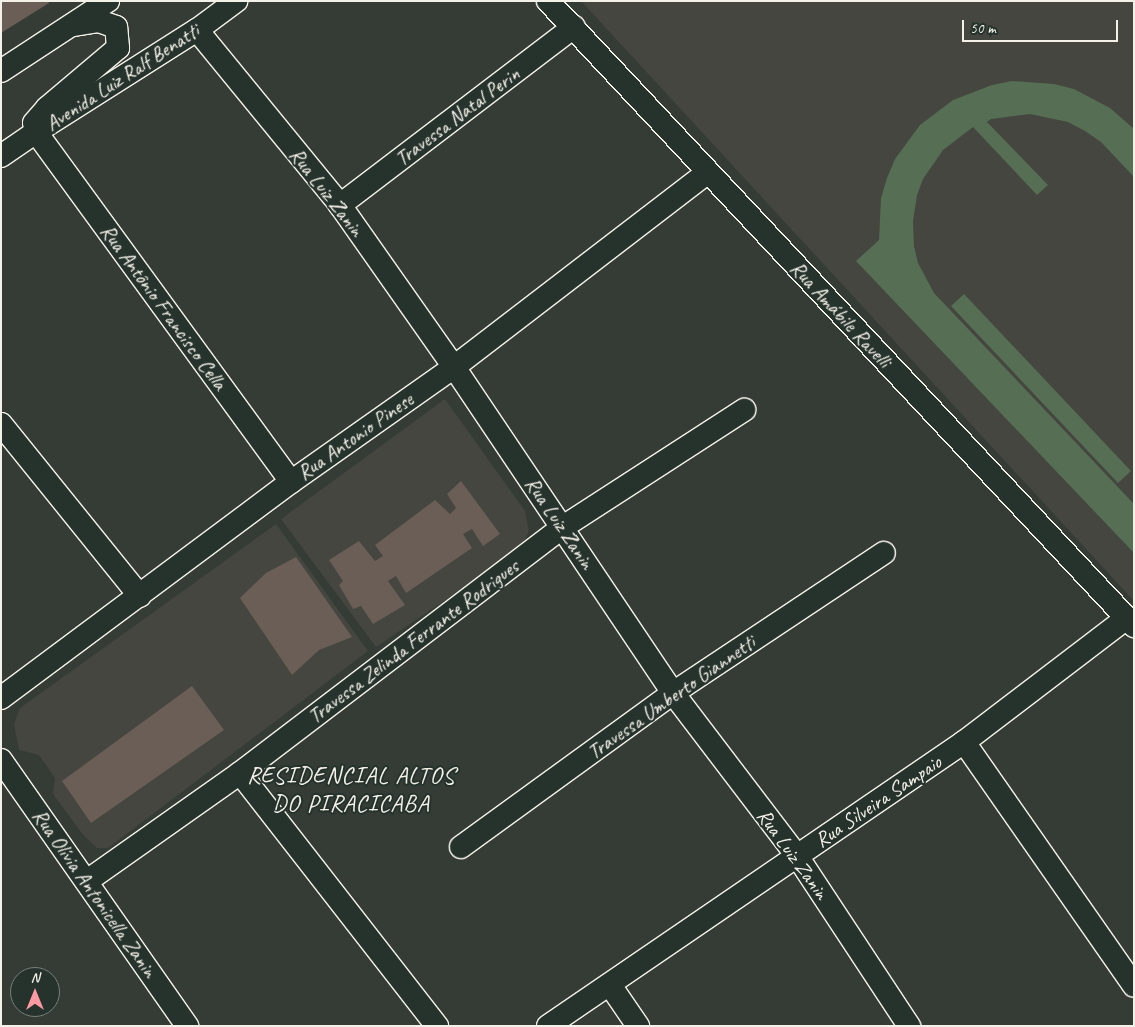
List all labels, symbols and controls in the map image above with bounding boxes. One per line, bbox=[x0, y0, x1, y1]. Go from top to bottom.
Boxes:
scale bar bbox=[965, 10, 1121, 42]
street label: Avenida Luiz Ralf Benatti bbox=[40, 18, 204, 136]
text: 50 m bbox=[970, 19, 996, 38]
street label: Travessa Natal Perin bbox=[390, 61, 524, 171]
street label: Rua Luiz Zanin bbox=[284, 142, 370, 242]
street label: Rua Antônio Francisco Cella bbox=[95, 219, 233, 395]
street label: Rua Amábile Ravelli bbox=[785, 255, 897, 373]
street label: Rua Antonio Pinese bbox=[292, 387, 418, 485]
street label: Rua Luiz Zanin bbox=[520, 472, 600, 574]
street label: Travessa Zelinda Ferrante Rodrigues bbox=[303, 553, 523, 729]
street label: Travessa Umberto Giannetti bbox=[583, 630, 759, 764]
street label: Rua Silveira Sampaio bbox=[810, 749, 946, 853]
district label: RESIDENCIAL ALTOS DO PIRACICABA bbox=[246, 762, 456, 818]
street label: Rua Olívia Antonicella Zanin bbox=[27, 804, 163, 982]
street label: Rua Luiz Zanin bbox=[752, 804, 834, 904]
north arrow bbox=[10, 967, 60, 1017]
text: N bbox=[31, 969, 39, 986]

